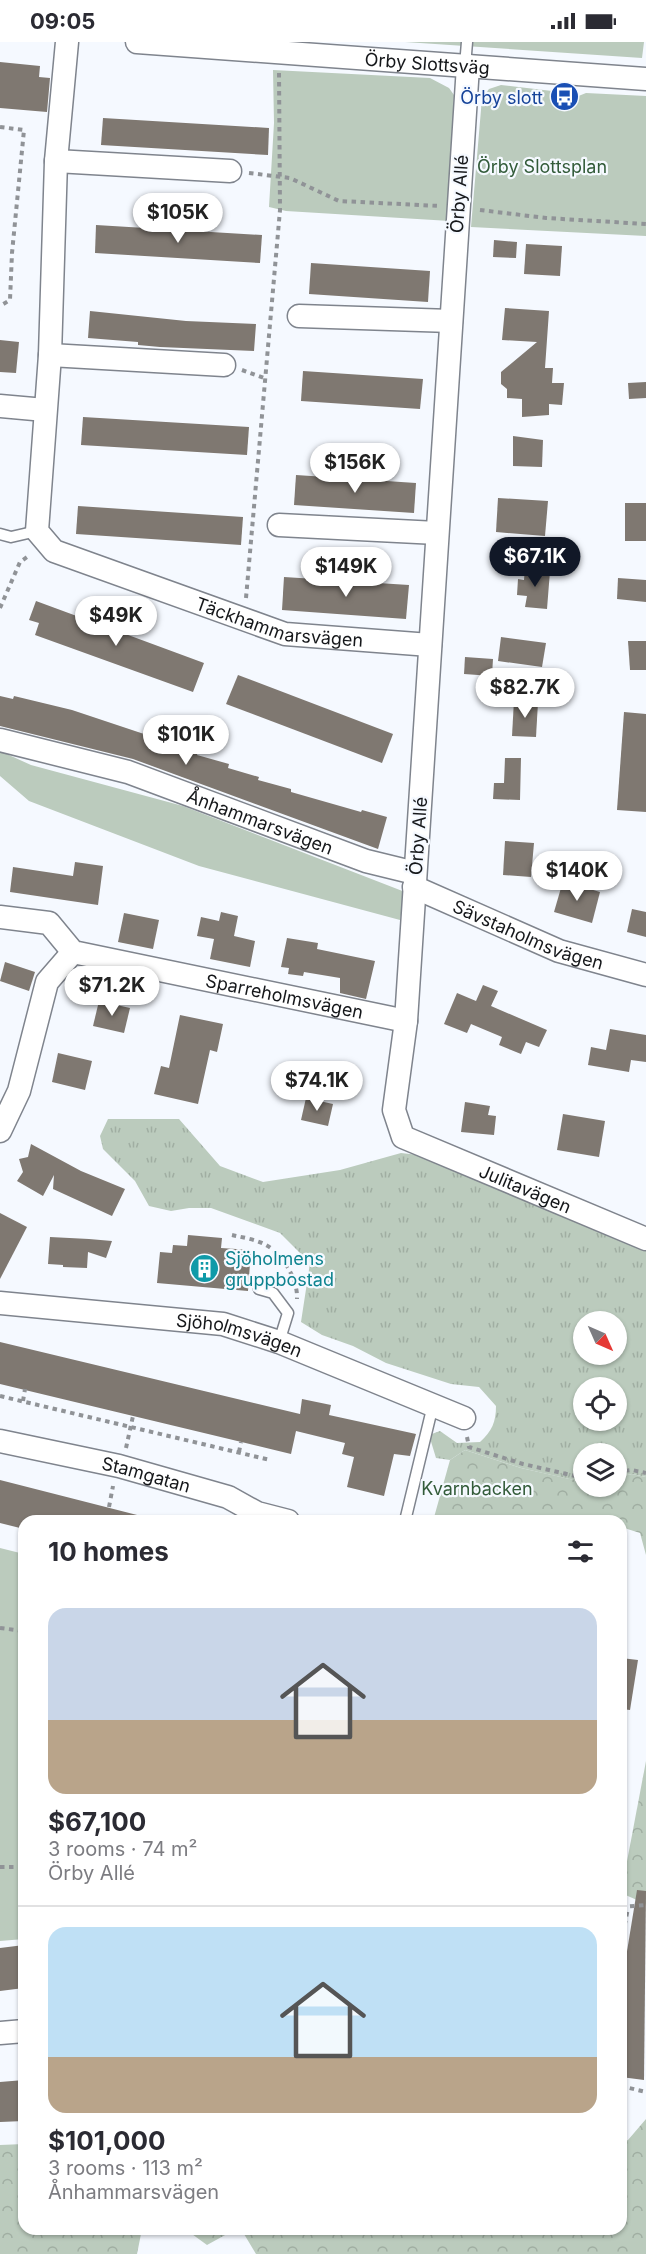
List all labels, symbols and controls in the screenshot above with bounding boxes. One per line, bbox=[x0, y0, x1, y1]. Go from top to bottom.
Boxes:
text: 09:05 bbox=[30, 8, 95, 34]
street label: Örby Slottsväg bbox=[364, 47, 490, 78]
bus stop icon: Örby slott bbox=[548, 81, 580, 113]
place label: Örby slott bbox=[460, 86, 543, 108]
street label: Örby Allé bbox=[445, 154, 472, 234]
park label: Örby Slottsplan bbox=[477, 155, 607, 177]
pin: $105K bbox=[136, 193, 220, 244]
text: $105K bbox=[147, 200, 209, 224]
pin: $156K bbox=[313, 443, 397, 494]
text: $156K bbox=[324, 450, 386, 474]
pin: $67.1K bbox=[486, 537, 584, 588]
text: $67.1K bbox=[503, 544, 567, 568]
pin: $149K bbox=[304, 547, 388, 598]
text: $149K bbox=[315, 554, 377, 578]
street label: Täckhammarsvägen bbox=[193, 592, 364, 650]
pin: $49K bbox=[80, 596, 152, 647]
text: $49K bbox=[89, 603, 143, 627]
pin: $82.7K bbox=[476, 668, 574, 719]
text: $82.7K bbox=[490, 675, 560, 699]
pin: $101K bbox=[144, 715, 228, 766]
text: $101K bbox=[157, 722, 215, 746]
street label: Ånhammarsvägen bbox=[184, 783, 336, 858]
street label: Örby Allé bbox=[404, 796, 431, 876]
pin: $140K bbox=[535, 851, 619, 902]
text: $140K bbox=[545, 858, 609, 882]
street label: Sävstaholmsvägen bbox=[450, 895, 606, 973]
pin: $71.2K bbox=[63, 966, 161, 1017]
street label: Sparreholmsvägen bbox=[204, 969, 365, 1022]
text: $71.2K bbox=[78, 973, 146, 997]
pin: $74.1K bbox=[268, 1061, 366, 1112]
text: $74.1K bbox=[285, 1068, 349, 1092]
street label: Julitavägen bbox=[476, 1160, 575, 1217]
place label: Sjöholmens gruppbostad bbox=[225, 1248, 334, 1290]
building icon: Sjöholmens gruppbostad bbox=[188, 1252, 220, 1284]
street label: Sjöholmsvägen bbox=[175, 1309, 305, 1361]
north arrow bbox=[573, 1311, 627, 1365]
map controls bbox=[573, 1311, 627, 1497]
button: locate bbox=[573, 1377, 627, 1431]
button: layers bbox=[573, 1443, 627, 1497]
street label: Stamgatan bbox=[100, 1452, 193, 1496]
park label: Kvarnbacken bbox=[421, 1478, 533, 1499]
icon: filters bbox=[564, 1535, 597, 1568]
text: 10 homes bbox=[48, 1536, 169, 1567]
icon: home bbox=[269, 1647, 377, 1755]
text: $67,100 bbox=[48, 1806, 146, 1837]
text: 3 rooms · 74 m² bbox=[48, 1837, 197, 1861]
text: Örby Allé bbox=[48, 1861, 135, 1885]
icon: home bbox=[269, 1966, 377, 2074]
text: $101,000 bbox=[48, 2125, 166, 2156]
text: 3 rooms · 113 m² bbox=[48, 2156, 203, 2180]
text: Ånhammarsvägen bbox=[48, 2180, 219, 2204]

